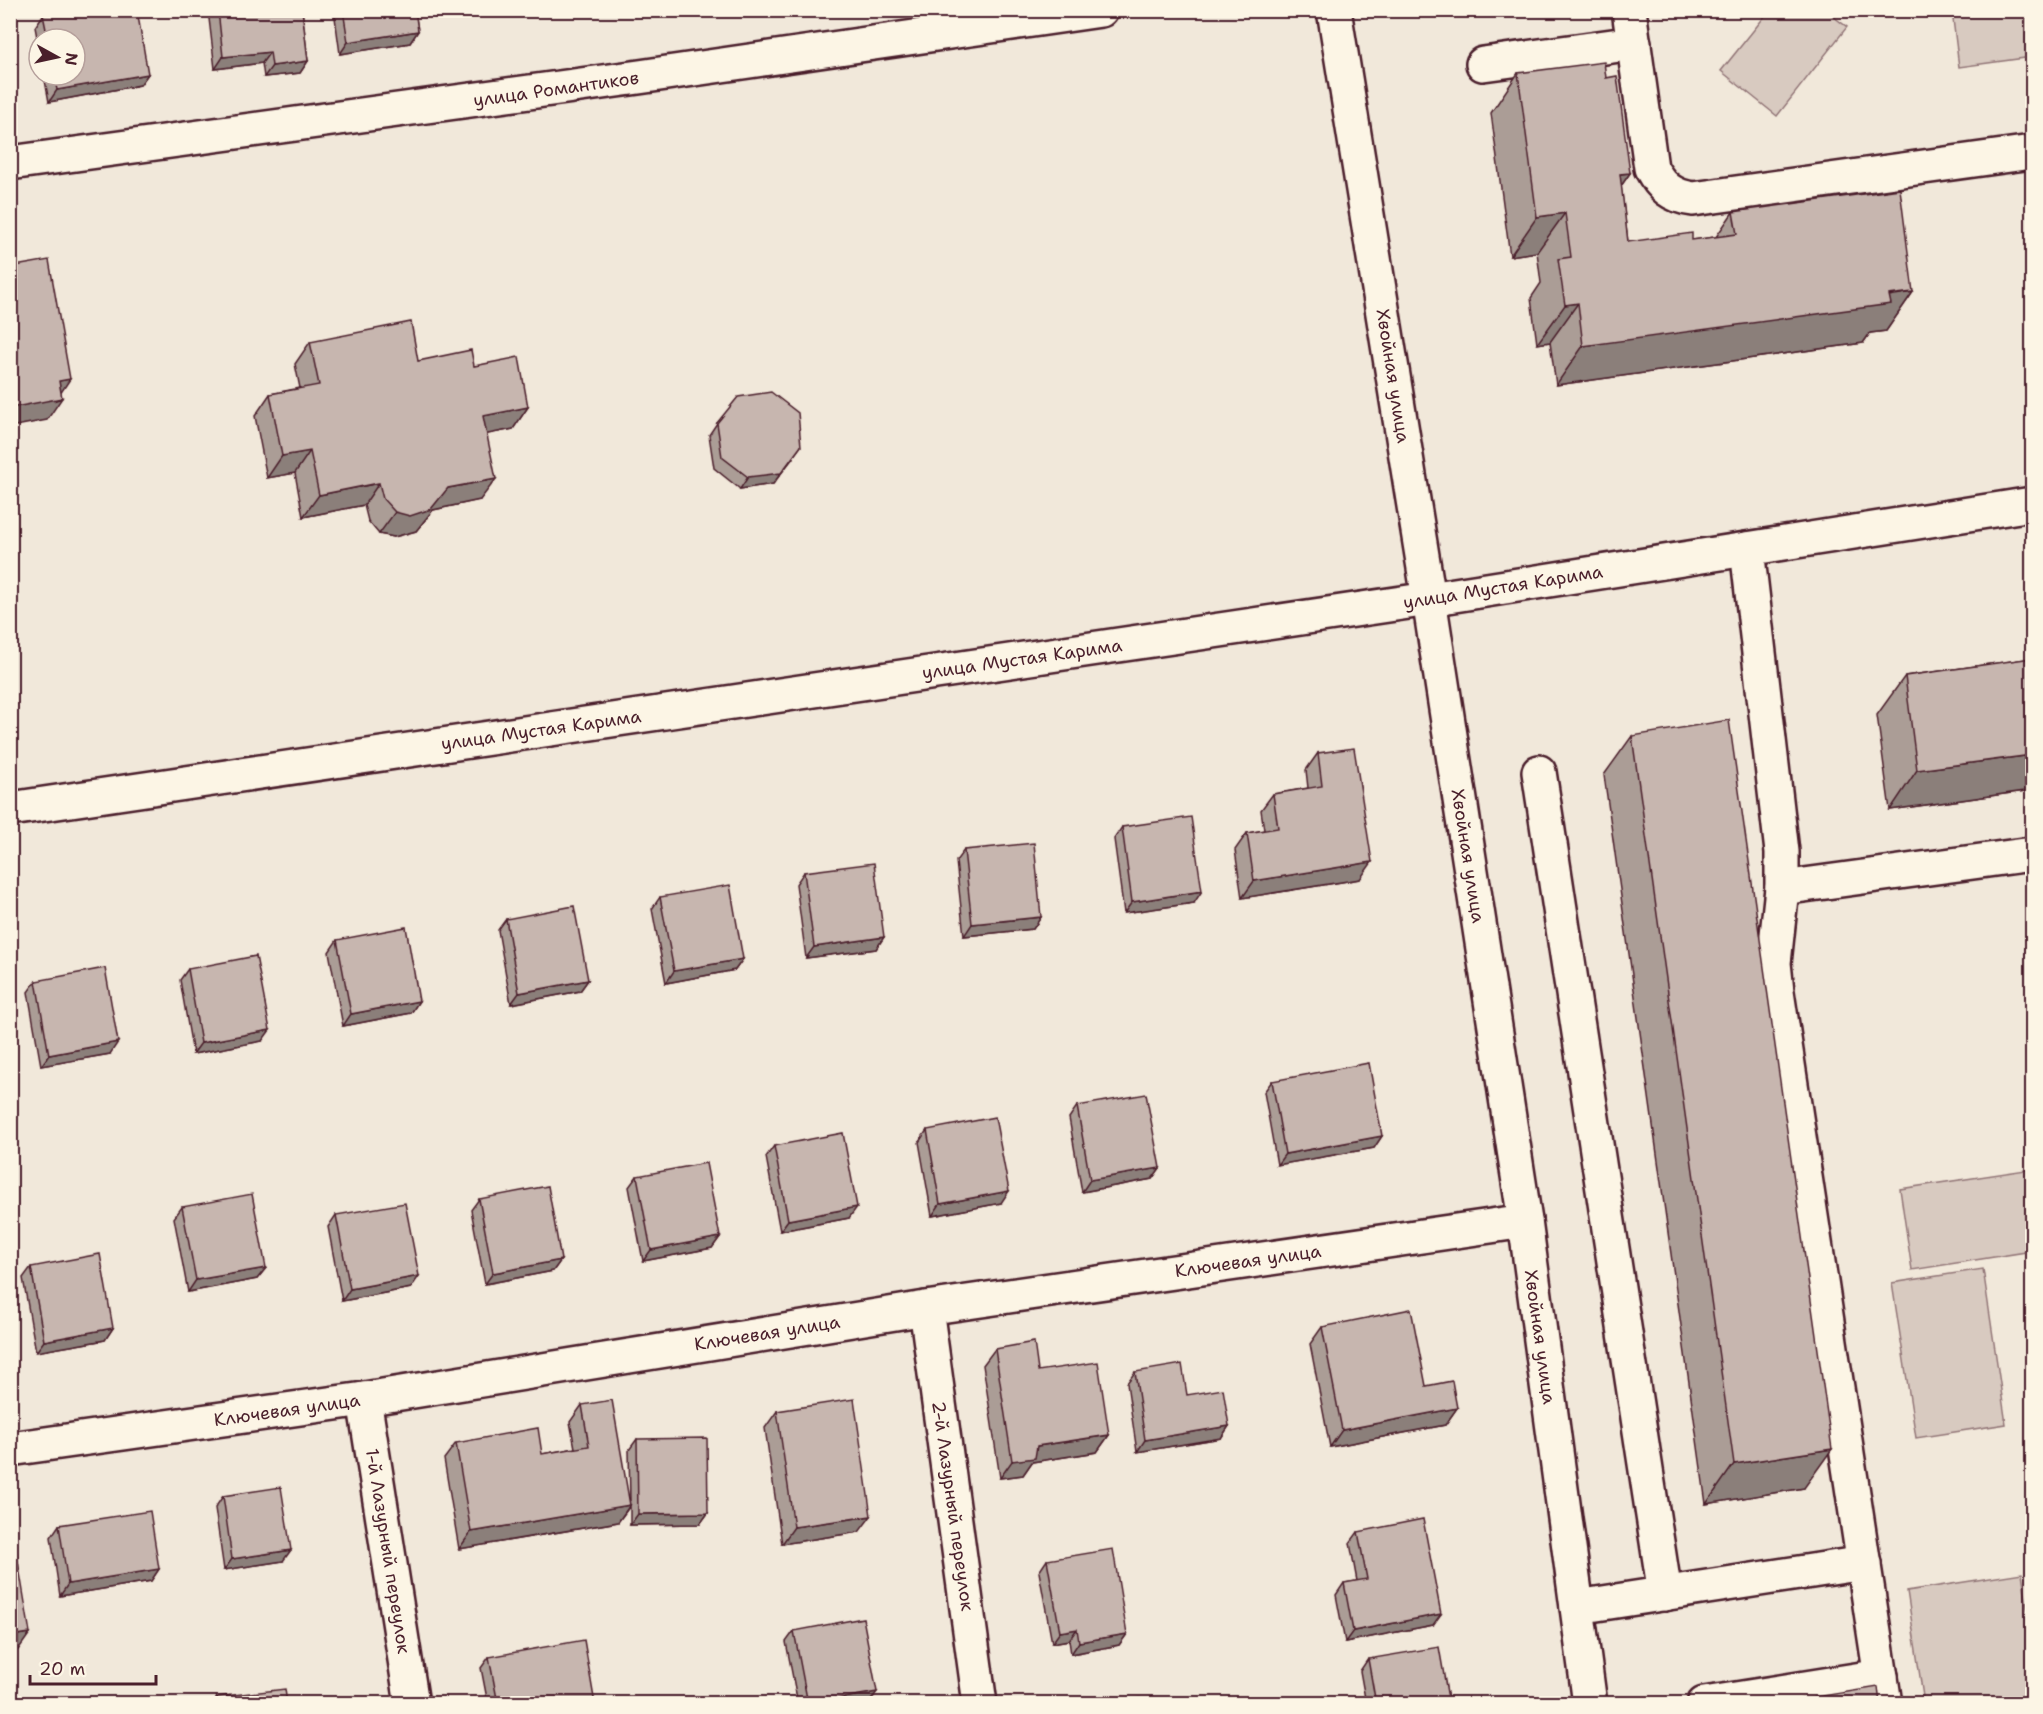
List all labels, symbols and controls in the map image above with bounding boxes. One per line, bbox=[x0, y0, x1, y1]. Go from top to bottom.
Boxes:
north arrow bbox=[27, 27, 87, 87]
text: N bbox=[60, 51, 83, 67]
street label: улица Романтиков bbox=[472, 65, 640, 113]
street label: Хвойная улица bbox=[1371, 307, 1415, 445]
street label: улица Мустая Карима bbox=[1401, 559, 1605, 615]
street label: улица Мустая Карима bbox=[920, 633, 1124, 685]
street label: улица Мустая Карима bbox=[439, 704, 643, 756]
street label: Хвойная улица bbox=[1446, 787, 1490, 925]
street label: Ключевая улица bbox=[1173, 1239, 1323, 1283]
street label: Хвойная улица bbox=[1519, 1268, 1561, 1406]
street label: Ключевая улица bbox=[692, 1310, 842, 1356]
street label: Ключевая улица bbox=[212, 1388, 362, 1432]
street label: 2-й Лазурный переулок bbox=[926, 1399, 980, 1613]
street label: 1-й Лазурный переулок bbox=[360, 1447, 416, 1656]
scale bar bbox=[30, 1648, 156, 1686]
text: 20 m bbox=[39, 1657, 85, 1681]

